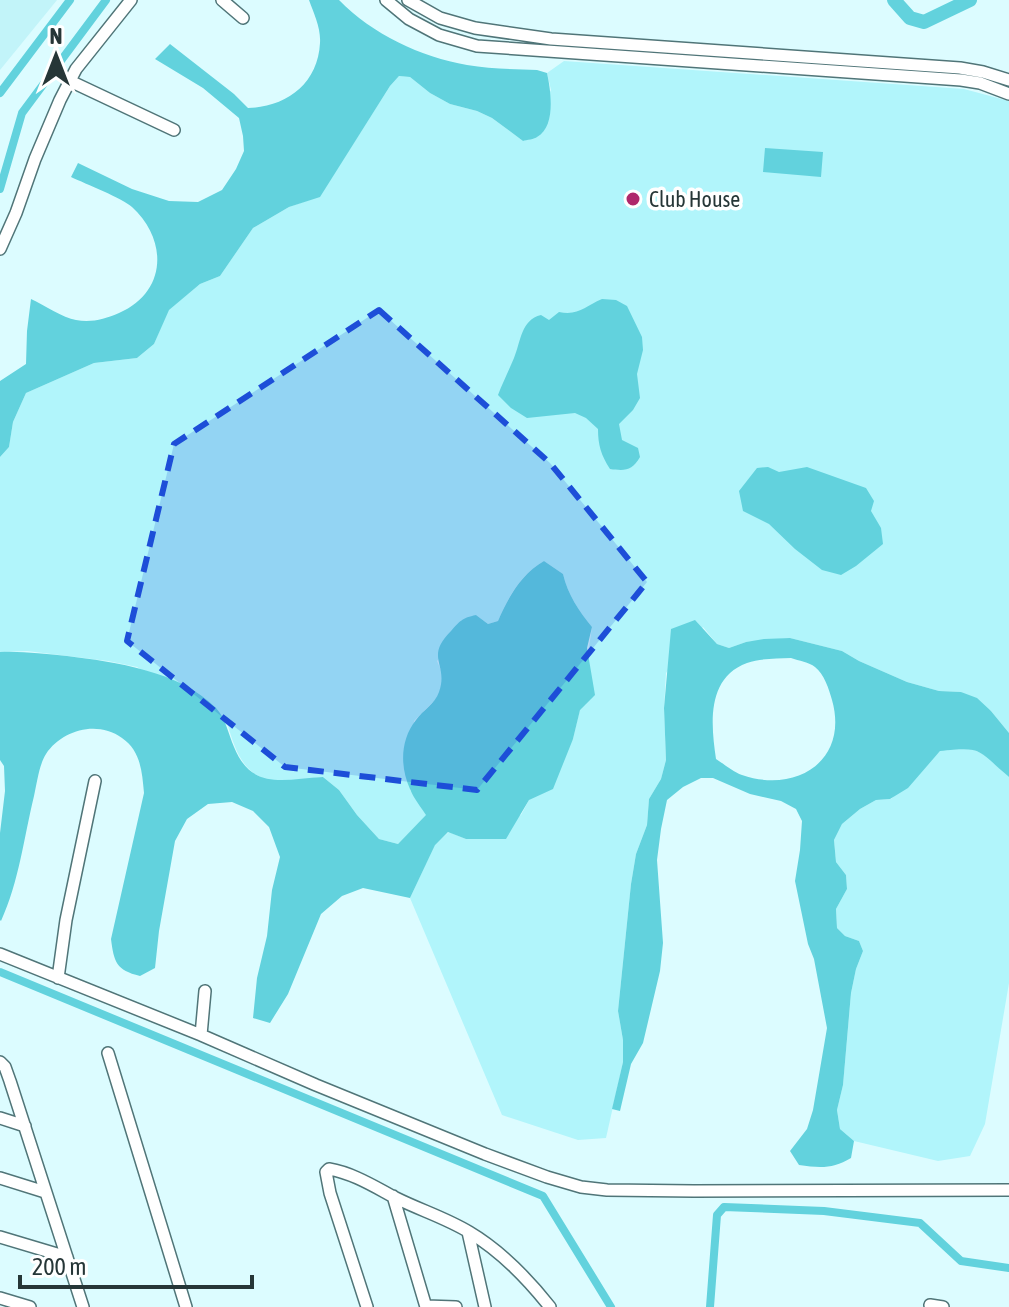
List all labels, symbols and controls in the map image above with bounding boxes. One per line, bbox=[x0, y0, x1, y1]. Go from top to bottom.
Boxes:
north arrow bbox=[16, 16, 96, 96]
text: N bbox=[50, 23, 62, 49]
place label: Club House bbox=[649, 186, 740, 212]
marker: Club House bbox=[624, 190, 642, 208]
scale bar bbox=[20, 1239, 252, 1289]
text: 200 m bbox=[32, 1253, 86, 1280]

